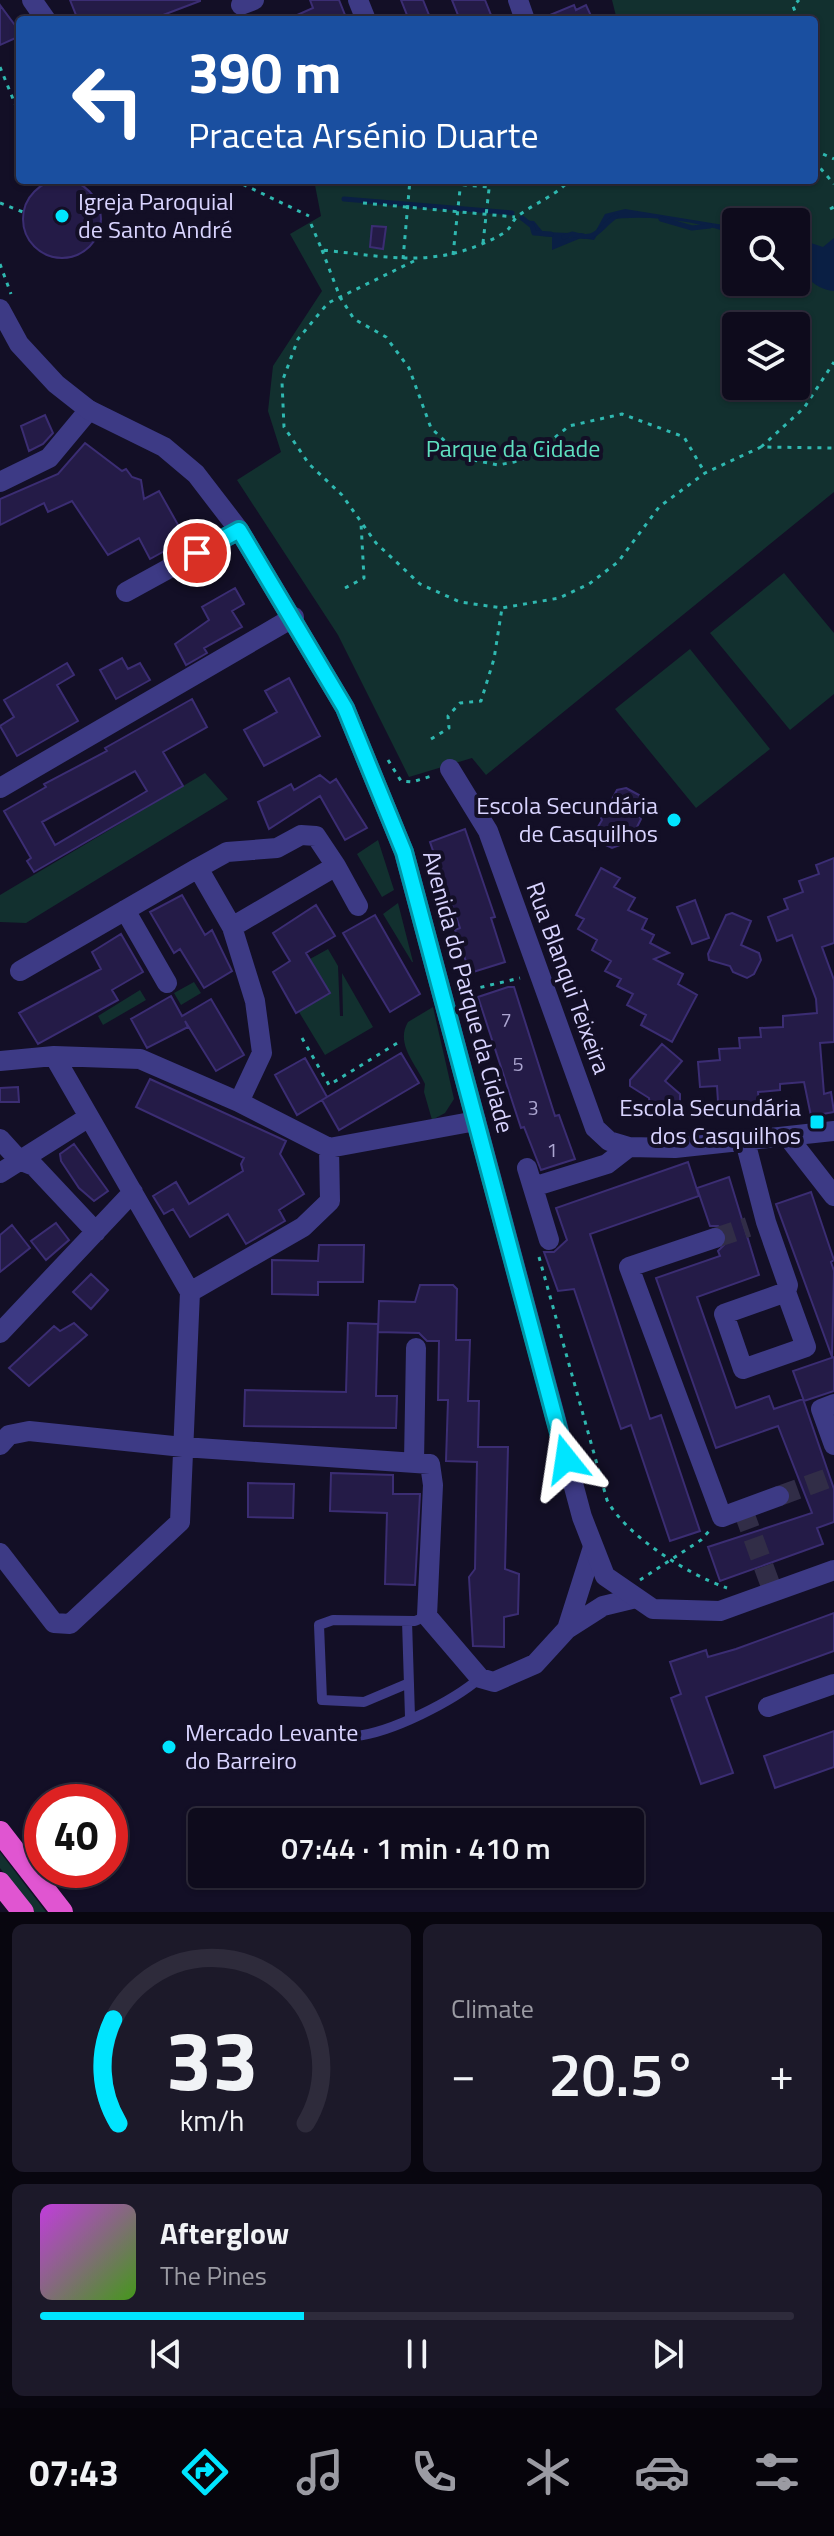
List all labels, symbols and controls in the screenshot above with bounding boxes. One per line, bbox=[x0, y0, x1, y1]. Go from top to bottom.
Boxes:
text: 390 m bbox=[188, 30, 341, 115]
icon: left bbox=[56, 48, 160, 152]
text: Praceta Arsénio Duarte bbox=[188, 107, 539, 162]
place label: Igreja Paroquial de Santo André bbox=[78, 183, 234, 247]
marker: Igreja Paroquial de Santo André bbox=[53, 207, 71, 225]
map controls bbox=[722, 208, 810, 400]
button: search bbox=[722, 208, 810, 296]
button: layers bbox=[722, 312, 810, 400]
park label: Parque da Cidade bbox=[426, 430, 600, 466]
pin bbox=[163, 519, 231, 587]
icon: arrive bbox=[175, 531, 219, 575]
place label: Escola Secundária de Casquilhos bbox=[476, 787, 658, 851]
marker: Escola Secundária de Casquilhos bbox=[665, 811, 683, 829]
street label: Avenida do Parque da Cidade bbox=[414, 847, 524, 1137]
street label: Rua Blanqui Teixeira bbox=[517, 877, 620, 1079]
house number: 7 bbox=[500, 1004, 512, 1035]
house number: 5 bbox=[512, 1048, 524, 1079]
place label: Escola Secundária dos Casquilhos bbox=[619, 1089, 801, 1153]
house number: 3 bbox=[527, 1092, 539, 1123]
marker: Escola Secundária dos Casquilhos bbox=[808, 1113, 826, 1131]
house number: 1 bbox=[546, 1134, 558, 1165]
position arrow bbox=[524, 1417, 608, 1501]
place label: Mercado Levante do Barreiro bbox=[185, 1714, 358, 1778]
marker: Mercado Levante do Barreiro bbox=[160, 1738, 178, 1756]
speed limit sign: 40 bbox=[24, 1784, 128, 1888]
text: 07:44 · 1 min · 410 m bbox=[281, 1825, 551, 1871]
text: Climate bbox=[451, 1989, 534, 2028]
text: 33 bbox=[165, 1996, 258, 2122]
text: 20.5° bbox=[548, 2028, 697, 2119]
text: − bbox=[451, 2040, 476, 2107]
text: + bbox=[769, 2040, 794, 2107]
text: km/h bbox=[179, 2099, 244, 2142]
text: Afterglow bbox=[160, 2210, 289, 2256]
text: The Pines bbox=[160, 2256, 267, 2295]
icon: previous bbox=[144, 2332, 188, 2376]
icon: pause bbox=[395, 2332, 439, 2376]
icon: next bbox=[646, 2332, 690, 2376]
icon: directions bbox=[177, 2444, 233, 2500]
icon: music bbox=[292, 2444, 348, 2500]
icon: phone bbox=[406, 2444, 462, 2500]
icon: climate bbox=[520, 2444, 576, 2500]
icon: car bbox=[634, 2444, 690, 2500]
icon: filters bbox=[749, 2444, 805, 2500]
text: 07:43 bbox=[29, 2445, 119, 2500]

